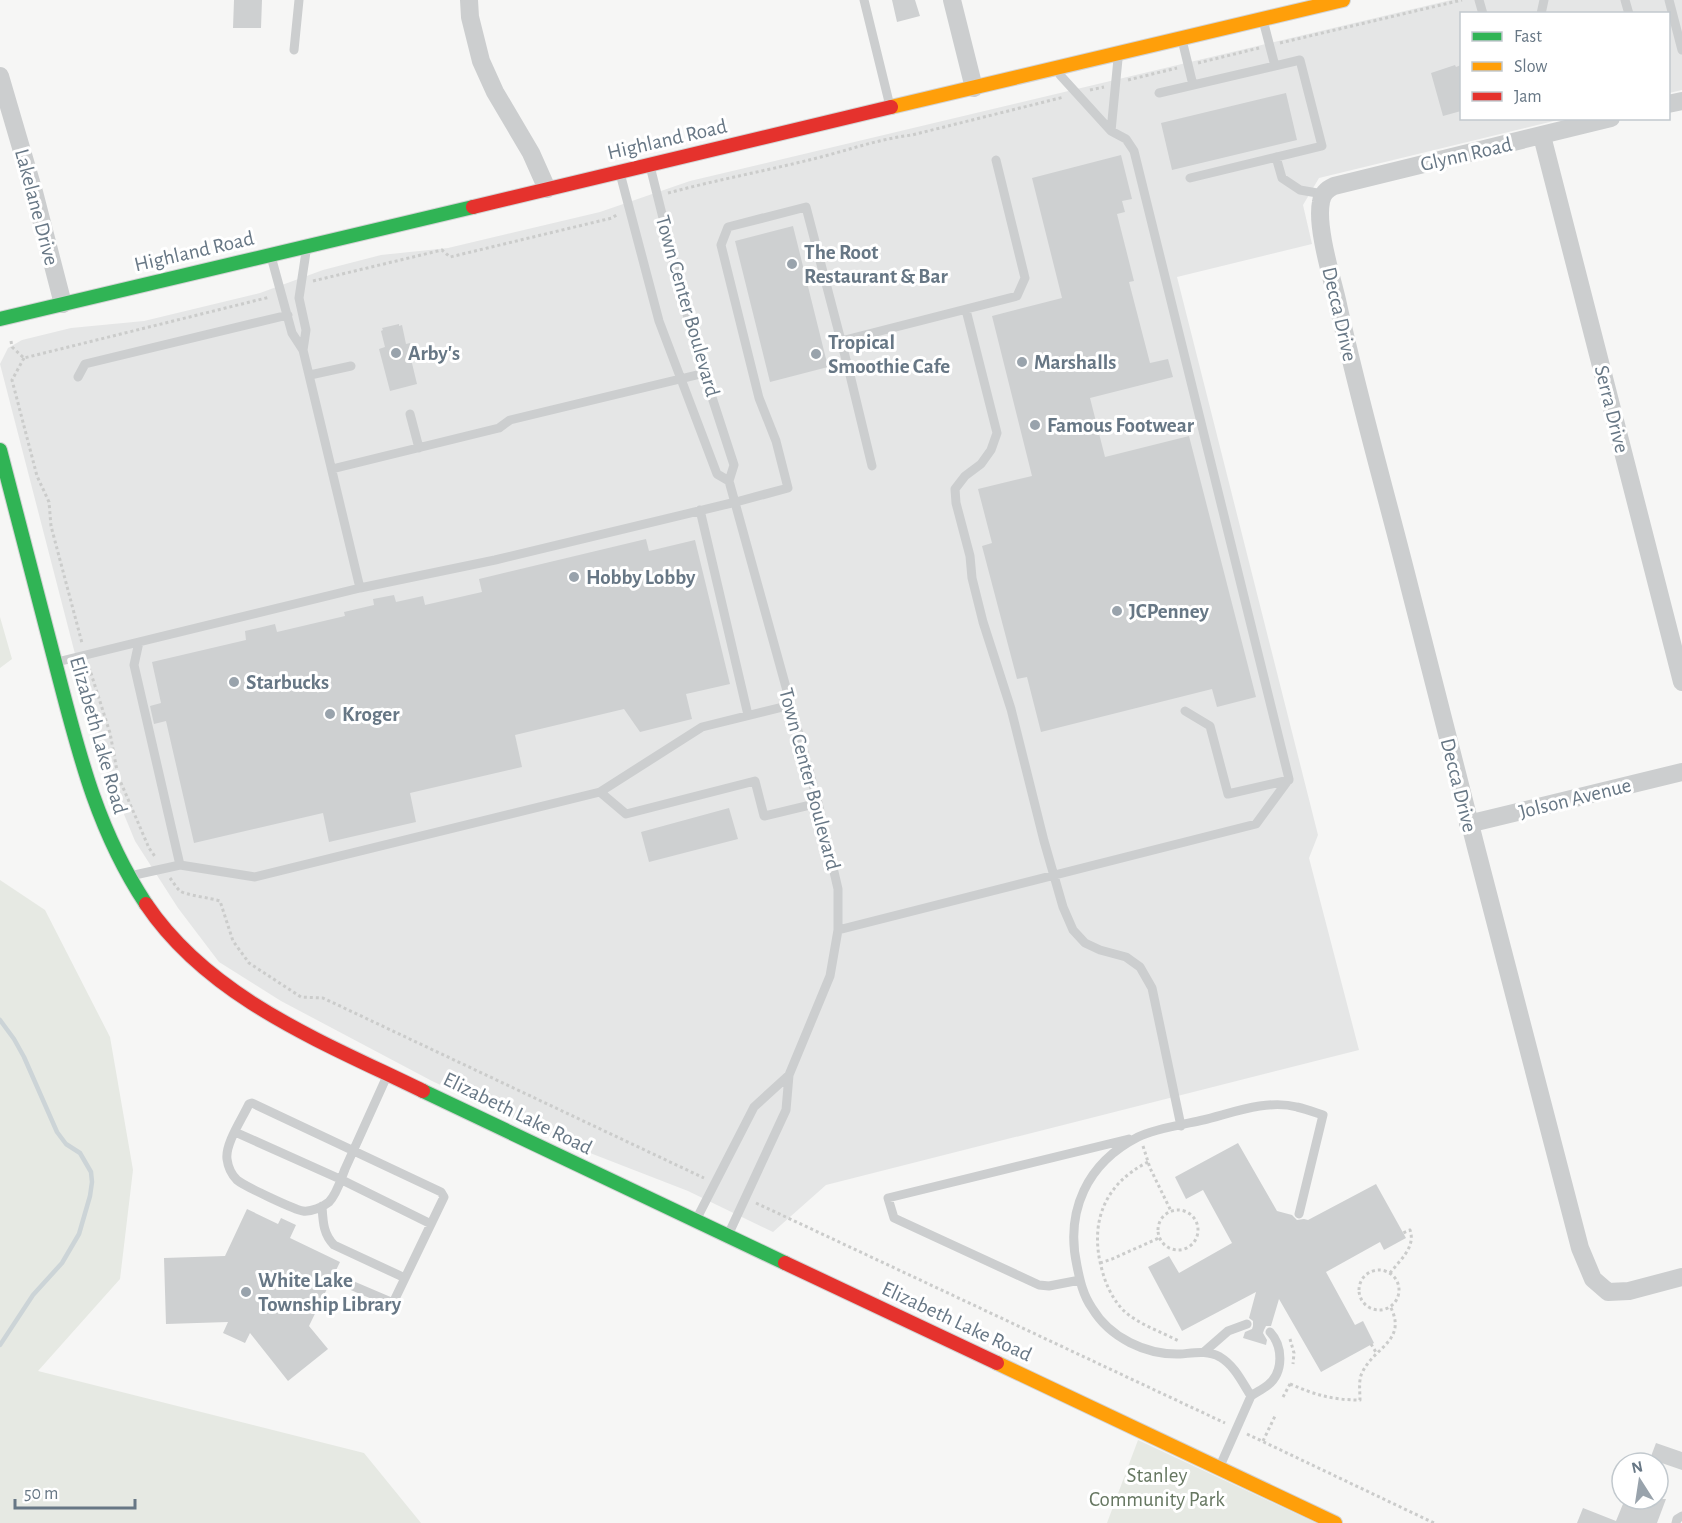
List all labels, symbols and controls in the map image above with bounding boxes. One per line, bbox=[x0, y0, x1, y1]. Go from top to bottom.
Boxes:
legend bbox=[1460, 12, 1670, 120]
text: Fast bbox=[1514, 28, 1542, 46]
text: Slow bbox=[1514, 58, 1547, 76]
text: Jam bbox=[1514, 88, 1542, 106]
street label: Highland Road bbox=[605, 115, 729, 163]
street label: Glynn Road bbox=[1418, 134, 1514, 175]
street label: Lakelane Drive bbox=[11, 147, 62, 268]
street label: Town Center Boulevard bbox=[652, 213, 723, 399]
street label: Highland Road bbox=[132, 227, 256, 275]
place label: The Root Restaurant & Bar bbox=[804, 242, 948, 287]
marker: The Root Restaurant & Bar bbox=[785, 257, 799, 271]
street label: Decca Drive bbox=[1318, 265, 1361, 363]
place label: Tropical Smoothie Cafe bbox=[828, 332, 950, 377]
place label: Arby's bbox=[408, 343, 460, 364]
marker: Arby's bbox=[389, 346, 403, 360]
marker: Tropical Smoothie Cafe bbox=[809, 347, 823, 361]
place label: Marshalls bbox=[1034, 352, 1116, 373]
marker: Marshalls bbox=[1015, 355, 1029, 369]
street label: Serra Drive bbox=[1591, 363, 1633, 455]
place label: Famous Footwear bbox=[1047, 415, 1195, 436]
marker: Famous Footwear bbox=[1028, 418, 1042, 432]
place label: Hobby Lobby bbox=[586, 567, 696, 588]
marker: Hobby Lobby bbox=[567, 570, 581, 584]
place label: JCPenney bbox=[1129, 601, 1210, 622]
marker: JCPenney bbox=[1110, 604, 1124, 618]
street label: Elizabeth Lake Road bbox=[66, 654, 131, 816]
place label: Starbucks bbox=[246, 672, 329, 693]
marker: Starbucks bbox=[227, 675, 241, 689]
street label: Town Center Boulevard bbox=[775, 686, 844, 872]
place label: Kroger bbox=[342, 704, 400, 725]
marker: Kroger bbox=[323, 707, 337, 721]
street label: Decca Drive bbox=[1437, 736, 1480, 834]
street label: Jolson Avenue bbox=[1517, 774, 1633, 823]
street label: Elizabeth Lake Road bbox=[440, 1068, 596, 1159]
place label: White Lake Township Library bbox=[258, 1270, 402, 1315]
street label: Elizabeth Lake Road bbox=[879, 1278, 1035, 1365]
marker: White Lake Township Library bbox=[239, 1285, 253, 1299]
north arrow bbox=[1610, 1451, 1670, 1511]
text: N bbox=[1630, 1458, 1644, 1476]
park label: Stanley Community Park bbox=[1089, 1465, 1225, 1510]
scale bar bbox=[15, 1472, 135, 1510]
text: 50 m bbox=[24, 1485, 58, 1503]

